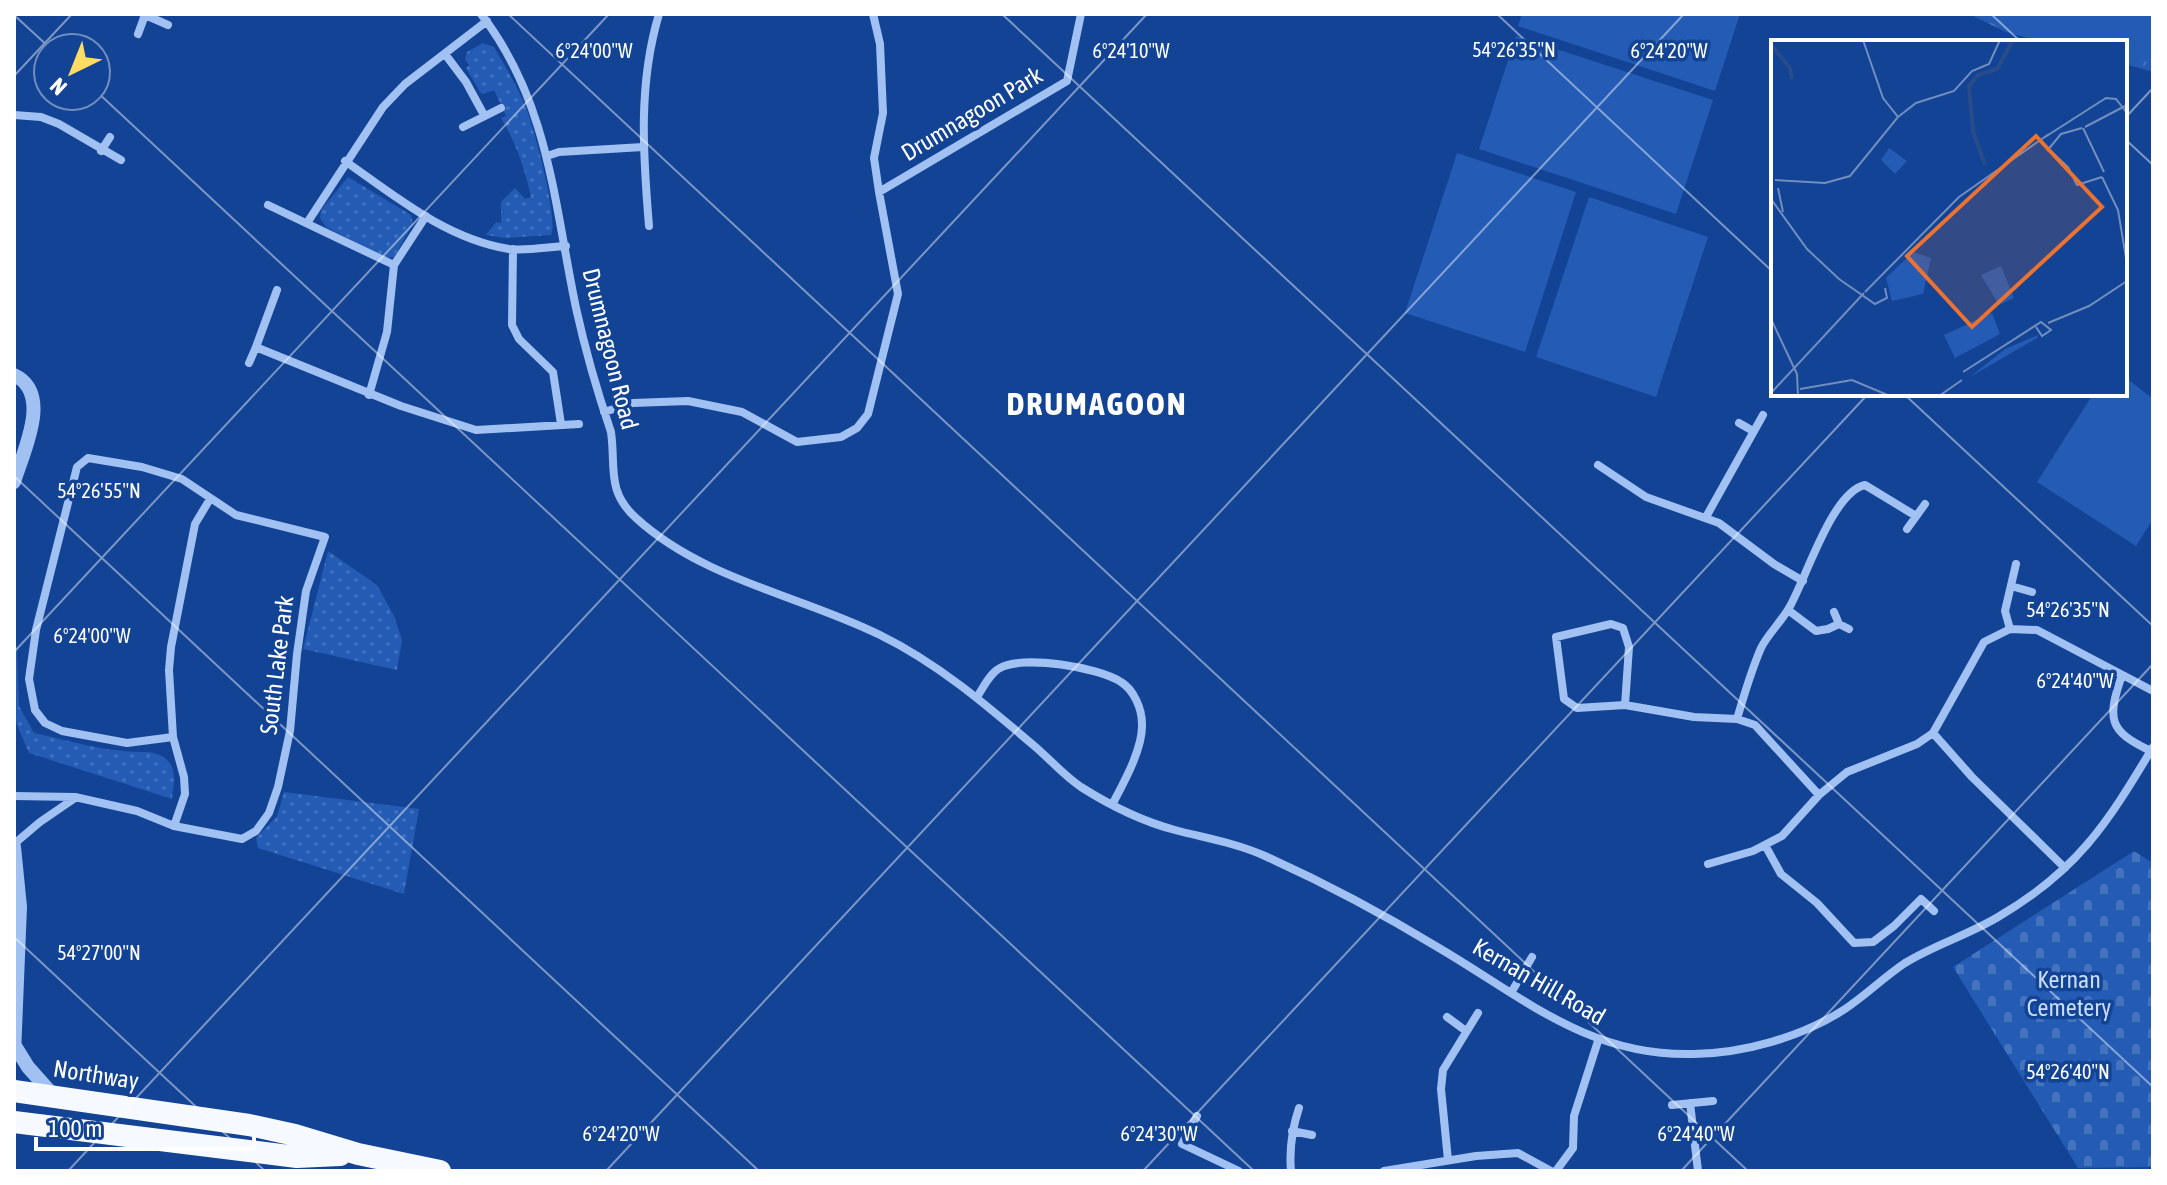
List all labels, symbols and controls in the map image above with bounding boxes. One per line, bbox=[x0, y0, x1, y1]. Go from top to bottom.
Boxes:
north arrow bbox=[32, 32, 112, 112]
text: 54°26'35"N bbox=[1472, 38, 1556, 61]
text: 6°24'00"W bbox=[556, 39, 633, 62]
text: 6°24'10"W bbox=[1093, 39, 1170, 62]
text: 6°24'20"W bbox=[1631, 39, 1708, 62]
inset map bbox=[1771, 40, 2127, 396]
street label: Drumnagoon Park bbox=[896, 61, 1047, 166]
text: N bbox=[45, 73, 72, 101]
street label: Drumnagoon Road bbox=[577, 265, 644, 432]
district label: DRUMAGOON bbox=[1006, 385, 1188, 422]
text: 54°26'55"N bbox=[57, 479, 141, 502]
street label: South Lake Park bbox=[255, 594, 298, 736]
text: 54°26'35"N bbox=[2026, 598, 2110, 621]
text: 6°24'00"W bbox=[54, 624, 131, 647]
text: 6°24'40"W bbox=[2037, 669, 2114, 692]
street label: Kernan Hill Road bbox=[1468, 933, 1610, 1030]
text: 54°27'00"N bbox=[57, 941, 141, 964]
park label: Kernan Cemetery bbox=[2027, 966, 2111, 1021]
street label: Northway bbox=[52, 1054, 141, 1095]
text: 54°26'40"N bbox=[2026, 1060, 2110, 1083]
scale bar bbox=[36, 1101, 254, 1151]
text: 100 m bbox=[48, 1115, 102, 1142]
text: 6°24'20"W bbox=[583, 1122, 660, 1145]
text: 6°24'30"W bbox=[1121, 1122, 1198, 1145]
text: 6°24'40"W bbox=[1658, 1122, 1735, 1145]

